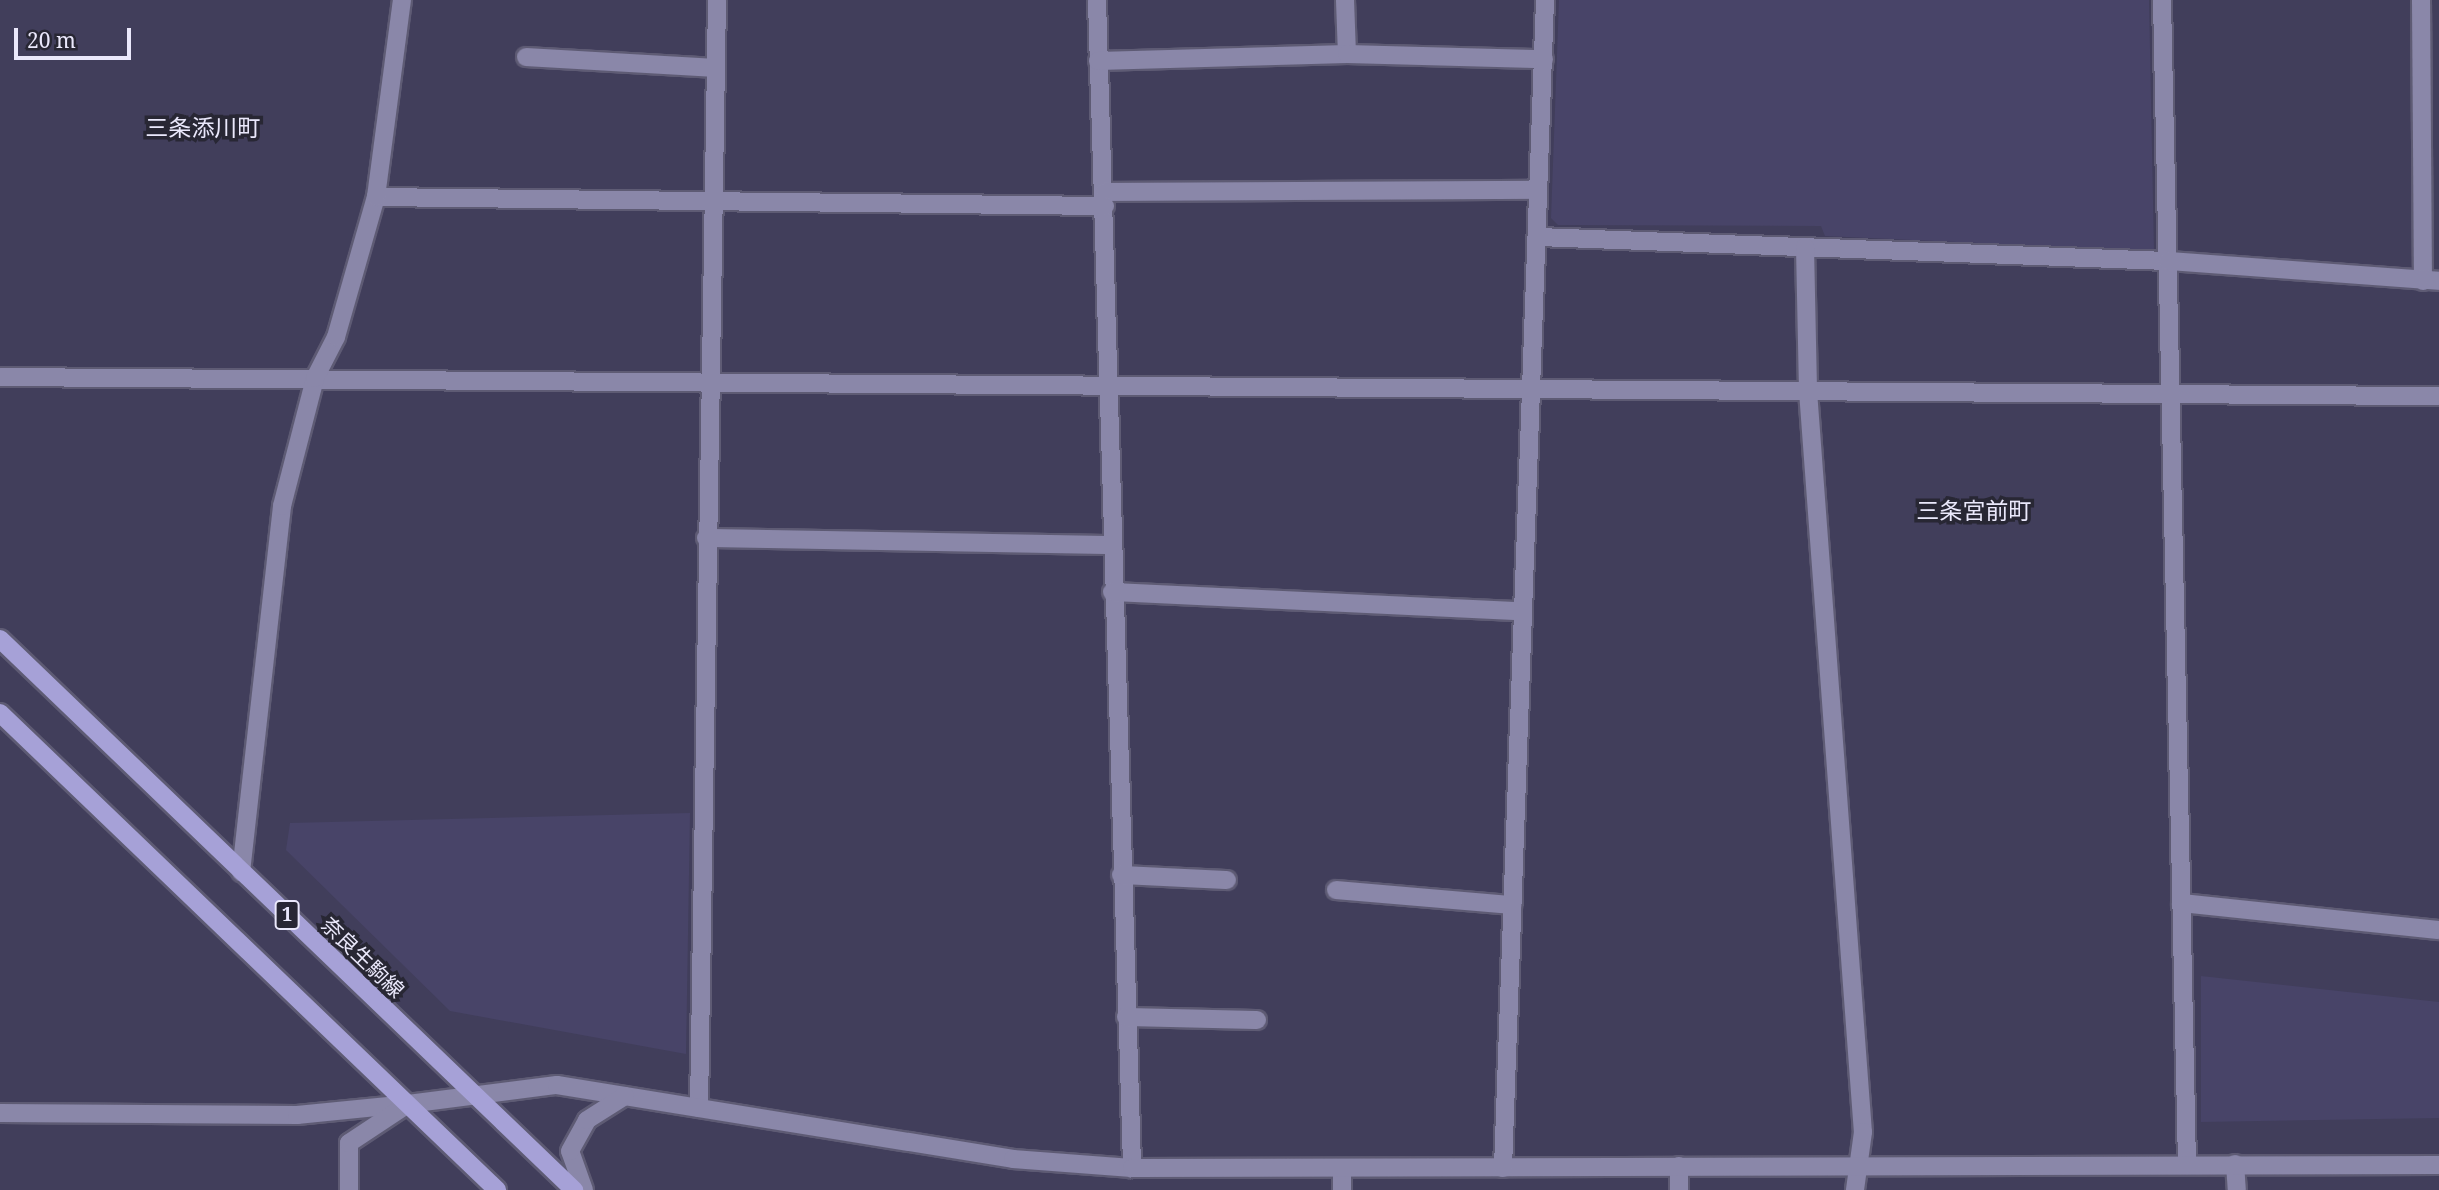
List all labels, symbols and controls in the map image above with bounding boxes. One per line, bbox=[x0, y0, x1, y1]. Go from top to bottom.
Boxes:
scale bar bbox=[18, 14, 135, 58]
text: 20 m bbox=[27, 26, 76, 54]
district label: 三条添川町 bbox=[146, 113, 260, 141]
district label: 三条宮前町 bbox=[1917, 496, 2031, 524]
road number: 1 bbox=[273, 900, 301, 931]
street label: 奈良生駒線 bbox=[316, 911, 410, 1003]

